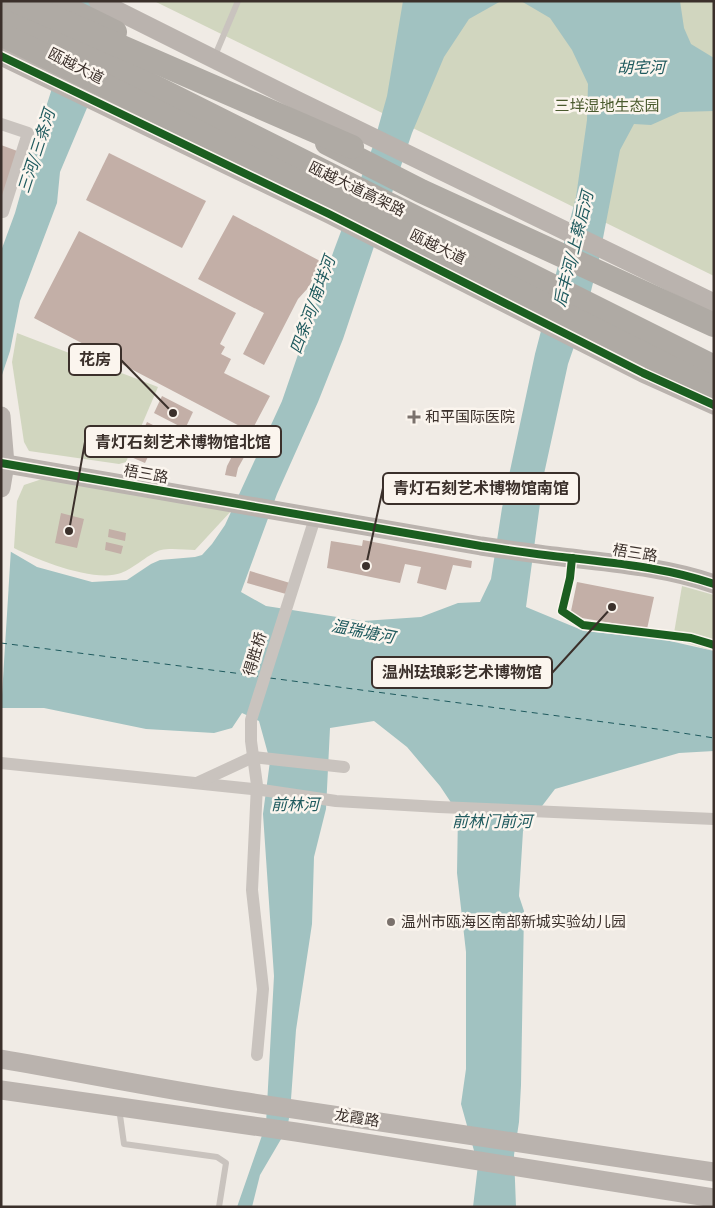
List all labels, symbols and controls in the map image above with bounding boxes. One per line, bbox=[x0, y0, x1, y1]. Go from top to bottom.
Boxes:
street label: 瓯越大道 bbox=[46, 44, 107, 87]
water label: 胡宅河 bbox=[617, 58, 668, 76]
park label: 三垟湿地生态园 bbox=[554, 97, 660, 114]
water label: 三河/三条河 bbox=[14, 104, 59, 195]
street label: 瓯越大道高架路 bbox=[306, 158, 408, 219]
water label: 后丰河/上蔡后河 bbox=[550, 187, 597, 309]
street label: 瓯越大道 bbox=[408, 226, 469, 267]
water label: 四条河/南垟河 bbox=[286, 251, 339, 356]
callout: 花房 bbox=[69, 344, 121, 375]
text: 花房 bbox=[79, 350, 111, 368]
place label: 和平国际医院 bbox=[425, 408, 515, 425]
marker: 和平国际医院 bbox=[407, 410, 421, 424]
callout: 青灯石刻艺术博物馆北馆 bbox=[85, 426, 281, 457]
text: 青灯石刻艺术博物馆北馆 bbox=[95, 433, 271, 451]
street label: 梧三路 bbox=[122, 461, 170, 486]
callout: 青灯石刻艺术博物馆南馆 bbox=[383, 473, 579, 504]
text: 青灯石刻艺术博物馆南馆 bbox=[393, 479, 569, 497]
street label: 梧三路 bbox=[612, 541, 659, 564]
water label: 温瑞塘河 bbox=[330, 616, 399, 647]
street label: 得胜桥 bbox=[240, 630, 269, 678]
callout: 温州珐琅彩艺术博物馆 bbox=[372, 657, 552, 688]
text: 温州珐琅彩艺术博物馆 bbox=[382, 663, 542, 681]
water label: 前林河 bbox=[271, 795, 322, 813]
water label: 前林门前河 bbox=[452, 812, 535, 830]
place label: 温州市瓯海区南部新城实验幼儿园 bbox=[401, 913, 626, 930]
marker: 温州市瓯海区南部新城实验幼儿园 bbox=[385, 916, 397, 928]
street label: 龙霞路 bbox=[334, 1106, 381, 1129]

